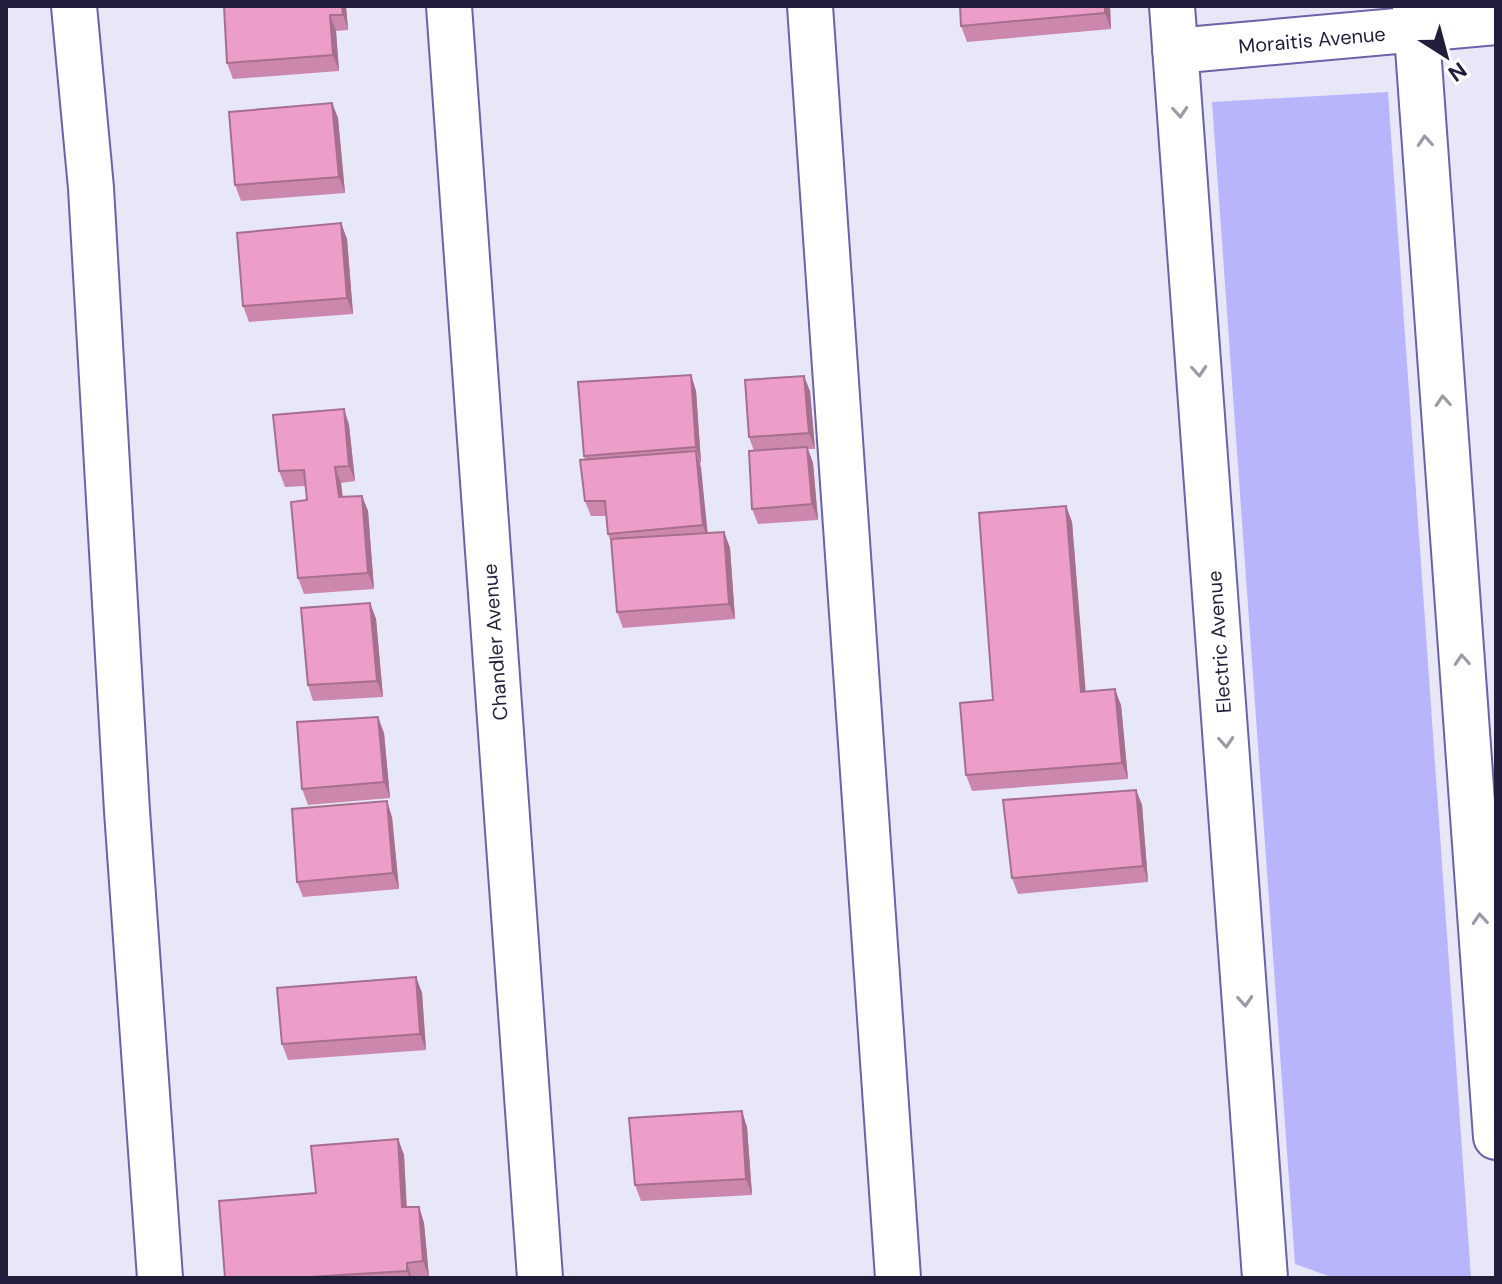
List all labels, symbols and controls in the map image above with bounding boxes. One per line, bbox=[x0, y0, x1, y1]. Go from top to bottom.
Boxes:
north arrow bbox=[1406, 16, 1486, 96]
street label: Moraitis Avenue bbox=[1237, 21, 1387, 59]
text: N bbox=[1442, 55, 1472, 88]
one-way arrow bbox=[1171, 106, 1188, 119]
one-way arrow bbox=[1417, 134, 1434, 147]
one-way arrow bbox=[1190, 365, 1207, 378]
one-way arrow bbox=[1435, 394, 1452, 407]
street label: Chandler Avenue bbox=[477, 563, 513, 721]
street label: Electric Avenue bbox=[1201, 570, 1237, 714]
one-way arrow bbox=[1454, 653, 1471, 666]
one-way arrow bbox=[1217, 736, 1234, 749]
one-way arrow bbox=[1472, 912, 1489, 925]
one-way arrow bbox=[1236, 995, 1253, 1008]

